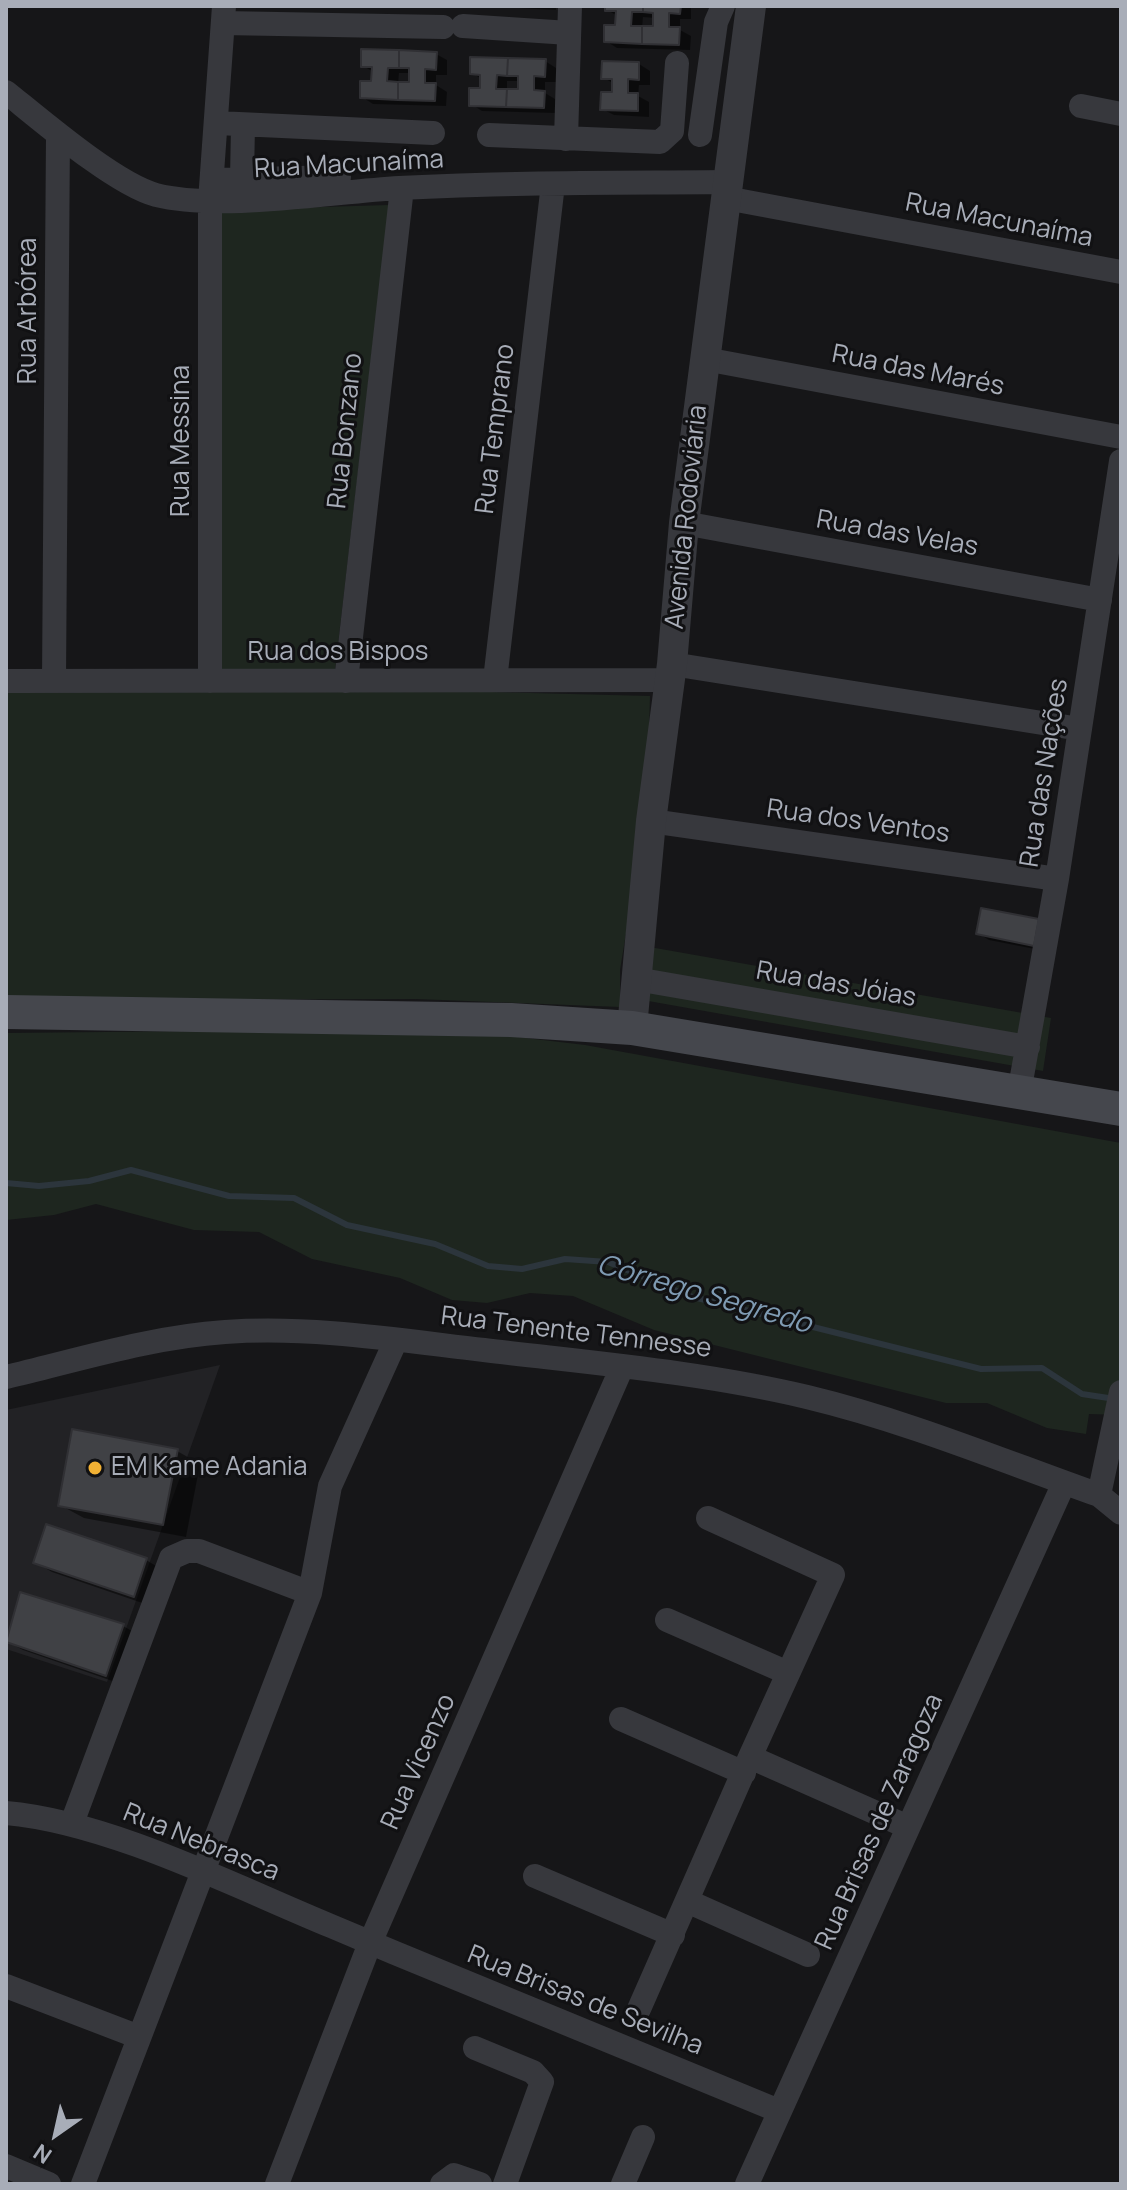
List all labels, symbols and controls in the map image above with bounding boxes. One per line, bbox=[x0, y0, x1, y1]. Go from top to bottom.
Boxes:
street label: Rua Macunaíma bbox=[253, 144, 445, 186]
street label: Rua Macunaíma bbox=[903, 188, 1095, 254]
street label: Rua Arbórea bbox=[13, 238, 45, 384]
street label: Rua das Marés bbox=[829, 339, 1007, 403]
street label: Rua Temprano bbox=[470, 342, 522, 516]
street label: Rua Bonzano bbox=[322, 352, 370, 510]
street label: Rua Messina bbox=[166, 365, 198, 517]
street label: Avenida Rodoviária bbox=[660, 403, 714, 631]
street label: Rua das Velas bbox=[814, 504, 980, 564]
street label: Rua dos Bispos bbox=[248, 637, 428, 669]
street label: Rua das Nações bbox=[1015, 676, 1075, 870]
street label: Rua dos Ventos bbox=[765, 794, 951, 850]
street label: Rua das Jóias bbox=[754, 956, 918, 1014]
water label: Córrego Segredo bbox=[593, 1248, 815, 1342]
street label: Rua Tenente Tennesse bbox=[439, 1301, 713, 1365]
place label: EM Kame Adania bbox=[111, 1452, 307, 1484]
marker: EM Kame Adania bbox=[86, 1459, 104, 1477]
street label: Rua Vicenzo bbox=[375, 1689, 463, 1835]
street label: Rua Brisas de Zaragoza bbox=[809, 1689, 951, 1955]
street label: Rua Nebrasca bbox=[118, 1798, 284, 1888]
street label: Rua Brisas de Sevilha bbox=[463, 1939, 707, 2063]
north arrow bbox=[16, 2094, 96, 2174]
text: N bbox=[28, 2137, 58, 2171]

